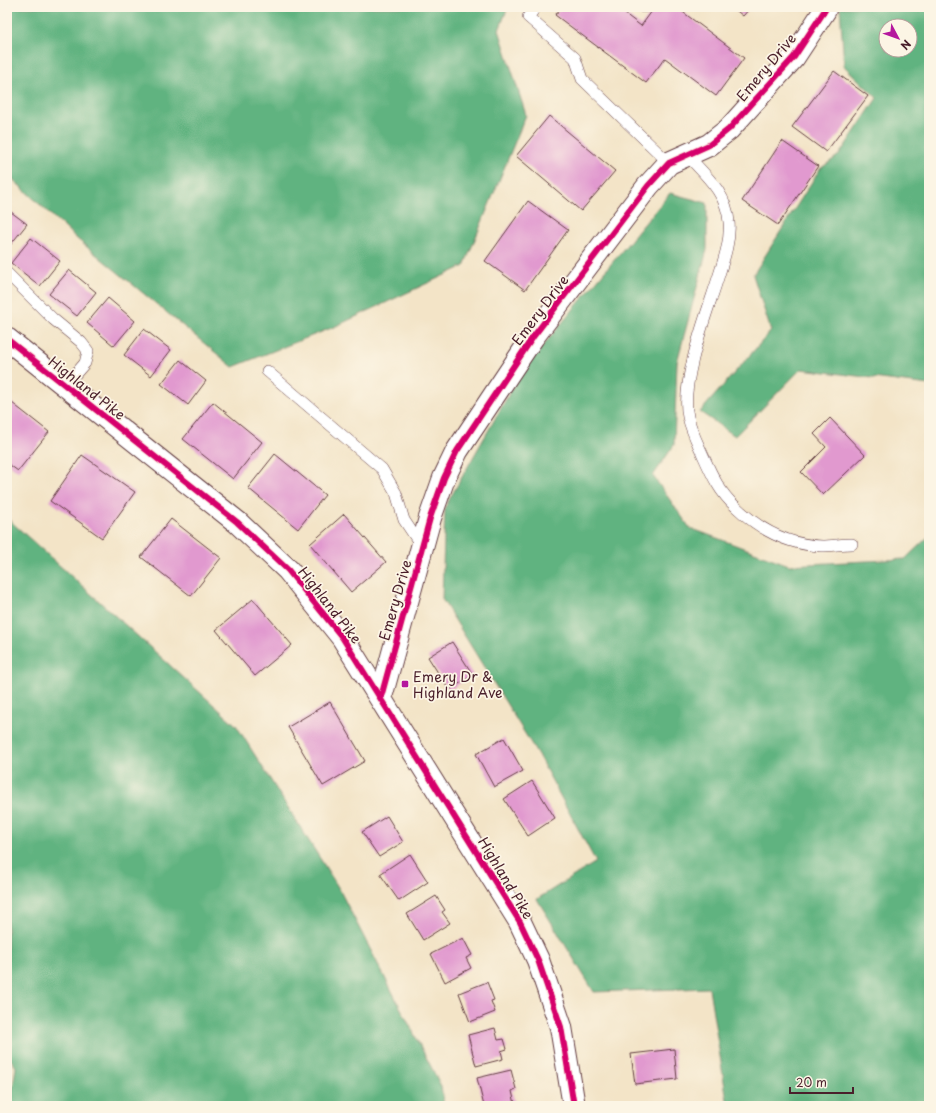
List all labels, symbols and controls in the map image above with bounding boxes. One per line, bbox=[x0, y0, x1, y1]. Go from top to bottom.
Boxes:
north arrow bbox=[878, 18, 918, 58]
street label: Emery Drive bbox=[731, 28, 801, 106]
text: N bbox=[896, 36, 915, 54]
street label: Emery Drive bbox=[507, 270, 573, 350]
street label: Highland Pike bbox=[44, 351, 130, 425]
street label: Emery Drive bbox=[373, 557, 417, 643]
street label: Highland Pike bbox=[293, 562, 367, 648]
place label: Emery Dr & Highland Ave bbox=[413, 666, 503, 703]
marker: Emery Dr & Highland Ave bbox=[400, 679, 410, 689]
street label: Highland Pike bbox=[473, 833, 539, 923]
scale bar bbox=[790, 1069, 853, 1095]
text: 20 m bbox=[796, 1073, 827, 1091]

